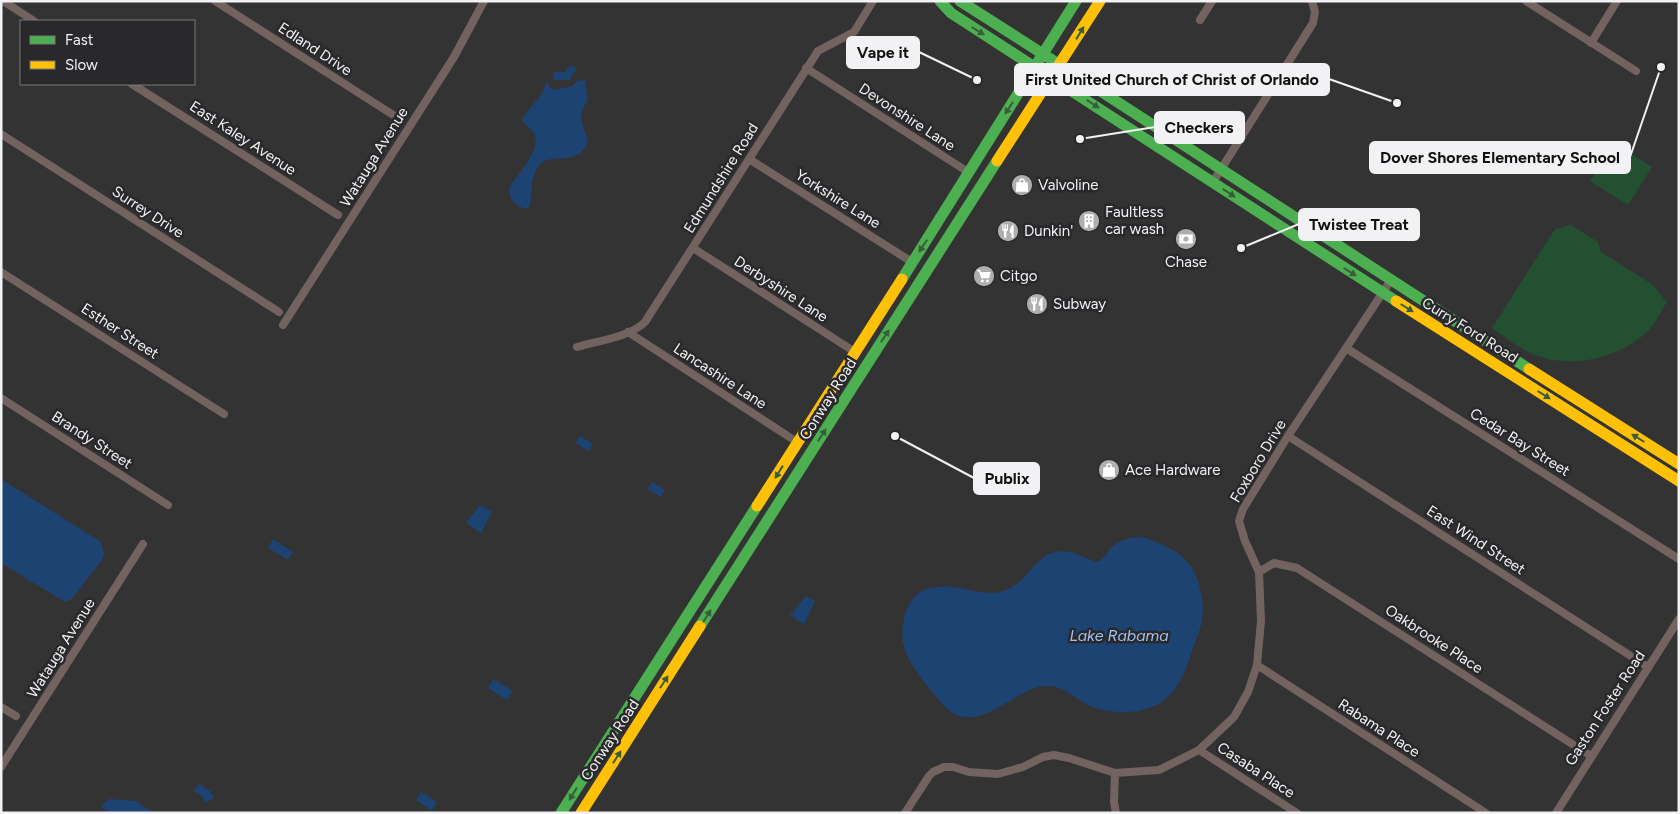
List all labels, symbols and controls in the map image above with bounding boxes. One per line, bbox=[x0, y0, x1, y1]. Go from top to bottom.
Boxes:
street label: Edland Drive bbox=[275, 19, 355, 79]
legend bbox=[20, 20, 195, 85]
one-way arrow bbox=[972, 26, 985, 35]
one-way arrow bbox=[1076, 26, 1085, 40]
text: Fast bbox=[65, 31, 94, 49]
callout: Vape it bbox=[847, 37, 919, 68]
text: Vape it bbox=[857, 43, 909, 62]
text: Slow bbox=[65, 56, 98, 74]
callout: First United Church of Christ of Orlando bbox=[1015, 64, 1329, 95]
text: First United Church of Christ of Orlando bbox=[1025, 70, 1319, 89]
street label: Devonshire Lane bbox=[856, 79, 958, 155]
street label: East Kaley Avenue bbox=[186, 97, 300, 179]
one-way arrow bbox=[1086, 99, 1099, 109]
one-way arrow bbox=[1004, 102, 1013, 115]
street label: Watauga Avenue bbox=[336, 104, 412, 210]
callout: Checkers bbox=[1155, 112, 1244, 143]
text: Checkers bbox=[1165, 118, 1234, 137]
street label: Edmundshire Road bbox=[680, 120, 762, 236]
callout: Dover Shores Elementary School bbox=[1370, 142, 1630, 173]
text: Dover Shores Elementary School bbox=[1380, 148, 1620, 167]
street label: Yorkshire Lane bbox=[792, 166, 884, 232]
shop icon: Valvoline bbox=[1010, 173, 1034, 197]
place label: Valvoline bbox=[1038, 176, 1098, 194]
street label: Surrey Drive bbox=[109, 182, 187, 242]
one-way arrow bbox=[1222, 188, 1236, 197]
place label: Faultless car wash bbox=[1105, 203, 1164, 238]
building icon: Faultless car wash bbox=[1077, 209, 1101, 233]
callout: Twistee Treat bbox=[1299, 209, 1419, 240]
text: Twistee Treat bbox=[1309, 215, 1409, 234]
restaurant icon: Dunkin' bbox=[996, 219, 1020, 243]
place label: Dunkin' bbox=[1024, 222, 1073, 240]
bank icon: Chase bbox=[1174, 227, 1198, 251]
one-way arrow bbox=[918, 240, 927, 253]
street label: Derbyshire Lane bbox=[731, 252, 831, 326]
place label: Chase bbox=[1165, 253, 1207, 271]
supermarket icon: Citgo bbox=[972, 264, 996, 288]
place label: Citgo bbox=[1000, 267, 1038, 285]
one-way arrow bbox=[1343, 267, 1356, 276]
restaurant icon: Subway bbox=[1025, 292, 1049, 316]
street label: Curry Ford Road bbox=[1419, 293, 1521, 367]
place label: Subway bbox=[1053, 295, 1106, 313]
street label: Esther Street bbox=[78, 299, 162, 363]
one-way arrow bbox=[1401, 303, 1414, 313]
one-way arrow bbox=[880, 330, 890, 343]
street label: Lancashire Lane bbox=[670, 339, 770, 413]
street label: Conway Road bbox=[796, 355, 860, 443]
one-way arrow bbox=[1538, 391, 1551, 400]
street label: Cedar Bay Street bbox=[1467, 404, 1574, 480]
street label: Brandy Street bbox=[48, 407, 136, 473]
street label: Foxboro Drive bbox=[1226, 416, 1290, 506]
one-way arrow bbox=[817, 428, 827, 442]
one-way arrow bbox=[1631, 433, 1644, 442]
shop icon: Ace Hardware bbox=[1097, 458, 1121, 482]
place label: Ace Hardware bbox=[1125, 461, 1220, 479]
callout: Publix bbox=[974, 463, 1039, 494]
one-way arrow bbox=[774, 465, 783, 478]
text: Publix bbox=[985, 469, 1030, 488]
street label: East Wind Street bbox=[1423, 502, 1529, 579]
street label: Watauga Avenue bbox=[23, 595, 99, 701]
street label: Oakbrooke Place bbox=[1382, 601, 1486, 677]
one-way arrow bbox=[702, 610, 711, 623]
water label: Lake Rabama bbox=[1069, 626, 1169, 645]
street label: Gaston Foster Road bbox=[1561, 647, 1649, 769]
one-way arrow bbox=[660, 676, 669, 689]
street label: Rabama Place bbox=[1335, 695, 1423, 761]
street label: Conway Road bbox=[577, 696, 643, 784]
street label: Casaba Place bbox=[1214, 738, 1298, 802]
one-way arrow bbox=[612, 750, 622, 764]
one-way arrow bbox=[568, 788, 578, 801]

